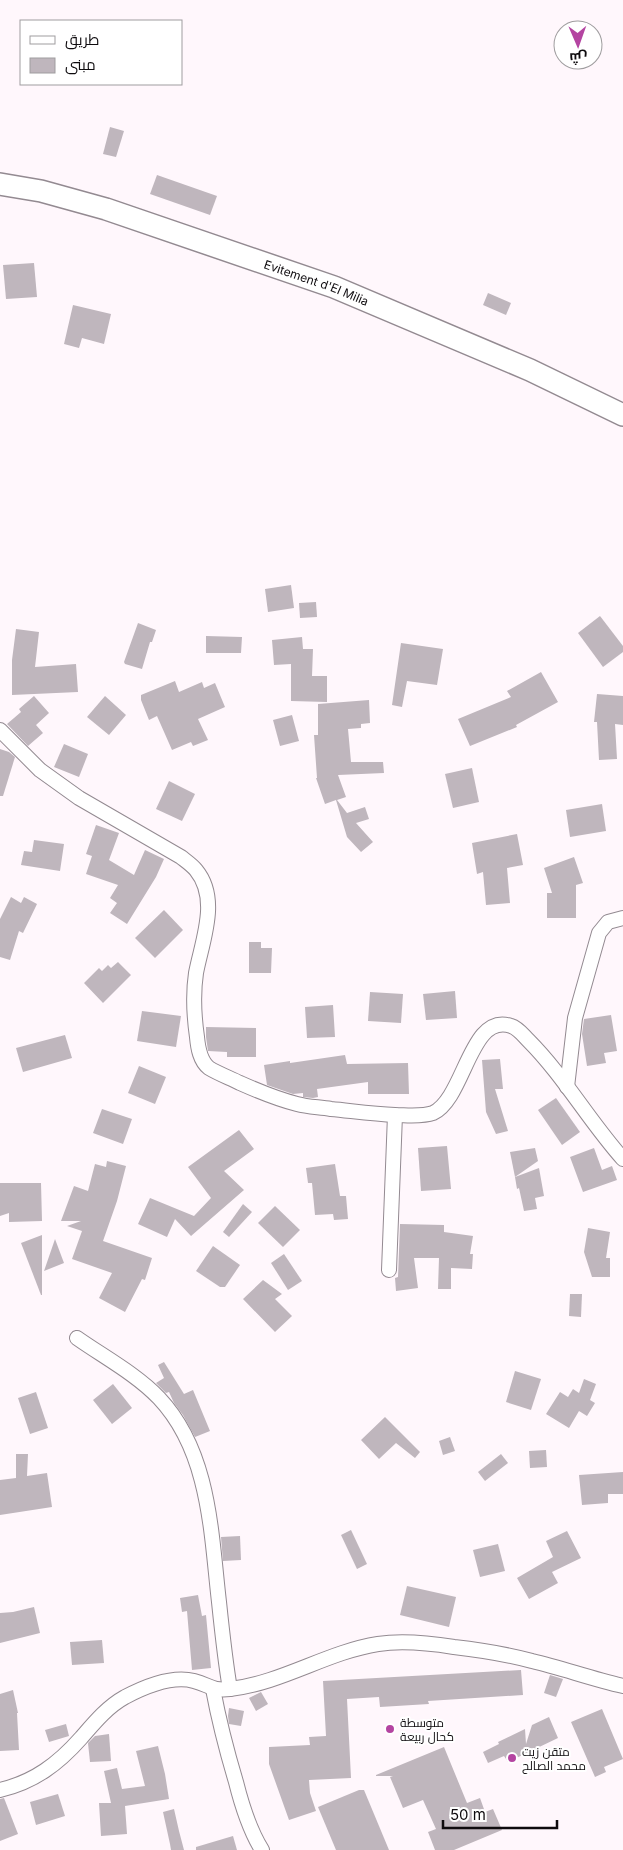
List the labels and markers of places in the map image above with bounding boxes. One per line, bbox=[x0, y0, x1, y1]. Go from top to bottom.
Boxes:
place label: متوسطة كحال ربيعة bbox=[400, 1715, 454, 1744]
marker: متوسطة كحال ربيعة bbox=[384, 1723, 396, 1735]
place label: متقن زيت محمد الصالح bbox=[522, 1744, 586, 1774]
marker: متقن زيت محمد الصالح bbox=[506, 1752, 518, 1764]

